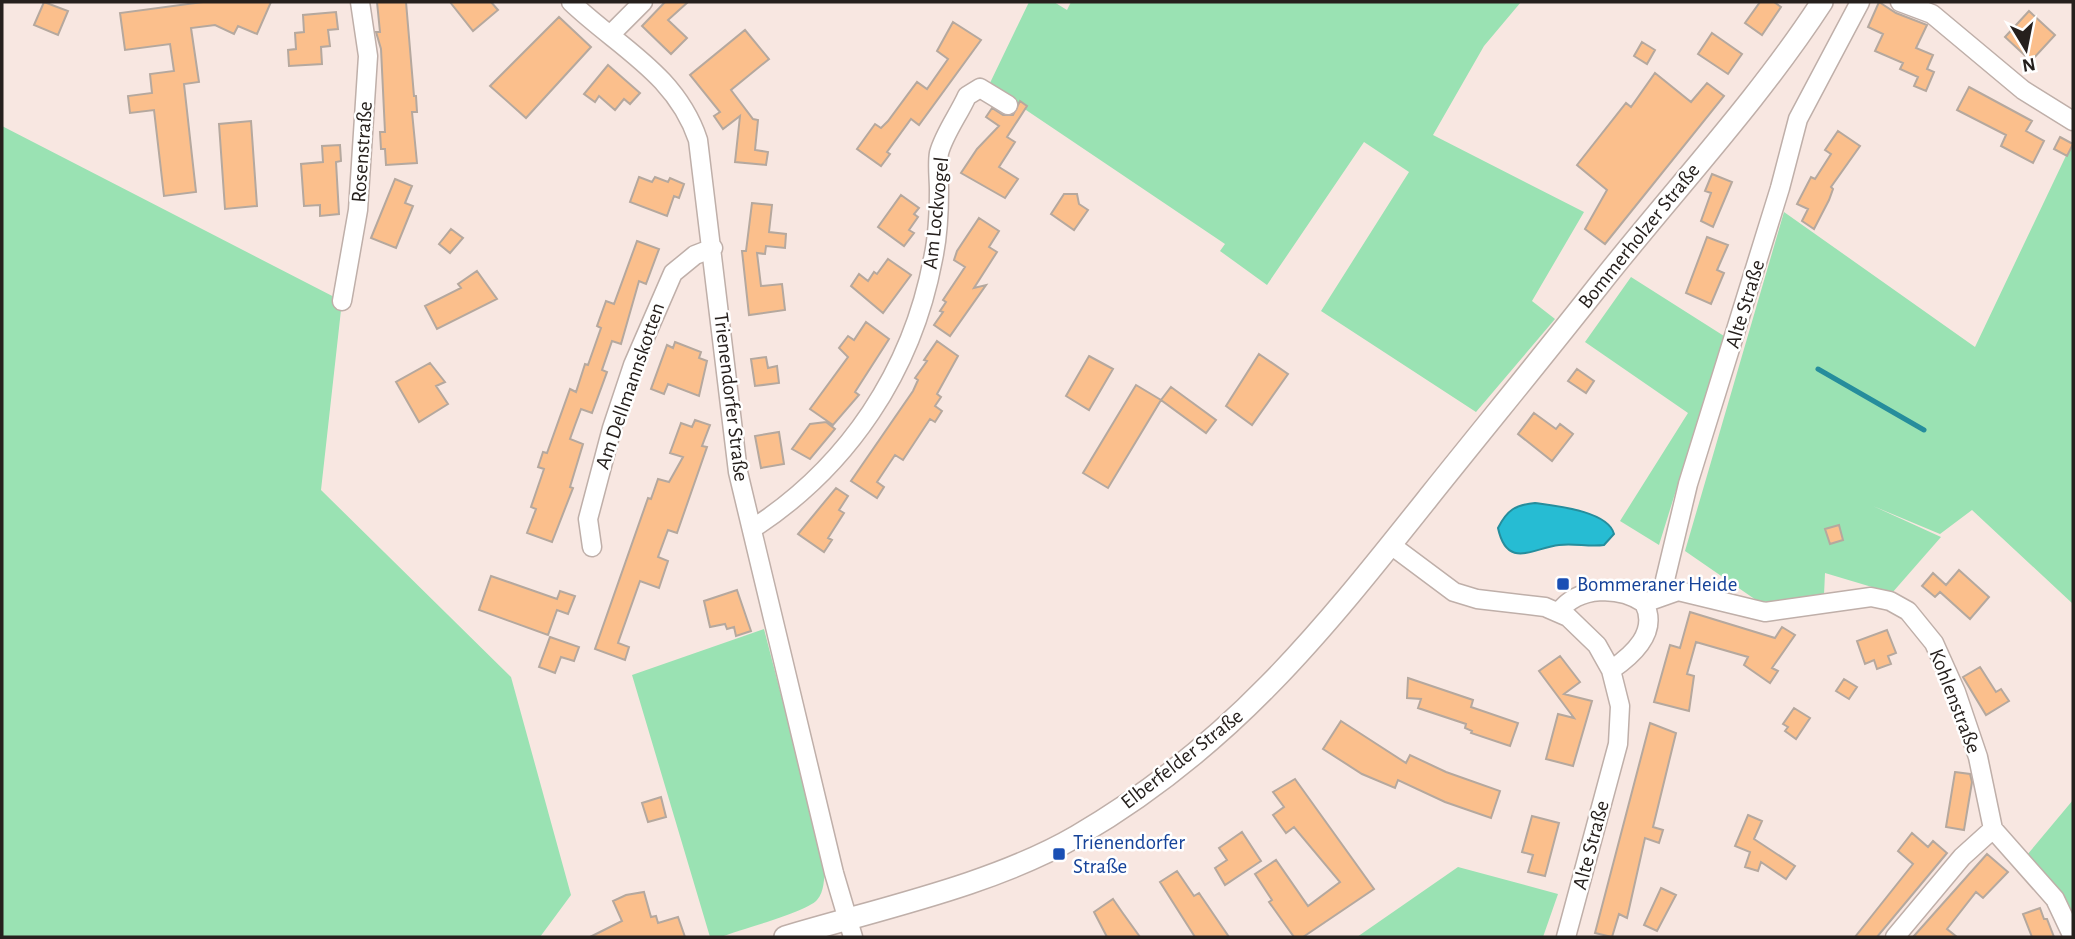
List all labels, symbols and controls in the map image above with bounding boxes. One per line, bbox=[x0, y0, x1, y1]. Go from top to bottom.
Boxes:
north arrow bbox=[1991, 14, 2061, 84]
text: N bbox=[2021, 54, 2037, 75]
street label: Rosenstraße bbox=[348, 101, 376, 203]
street label: Am Lockvogel bbox=[920, 156, 952, 270]
street label: Bommerholzer Straße bbox=[1574, 159, 1704, 313]
street label: Alte Straße bbox=[1722, 257, 1768, 351]
street label: Am Dellmannskotten bbox=[592, 300, 668, 472]
street label: Trienendorfer Straße bbox=[710, 311, 752, 483]
place label: Bommeraner Heide bbox=[1577, 574, 1737, 595]
marker: Bommeraner Heide bbox=[1555, 576, 1571, 592]
street label: Kohlenstraße bbox=[1925, 646, 1985, 756]
street label: Elberfelder Straße bbox=[1117, 705, 1247, 813]
street label: Alte Straße bbox=[1569, 798, 1613, 892]
place label: Trienendorfer Straße bbox=[1073, 832, 1185, 877]
marker: Trienendorfer Straße bbox=[1051, 846, 1067, 862]

